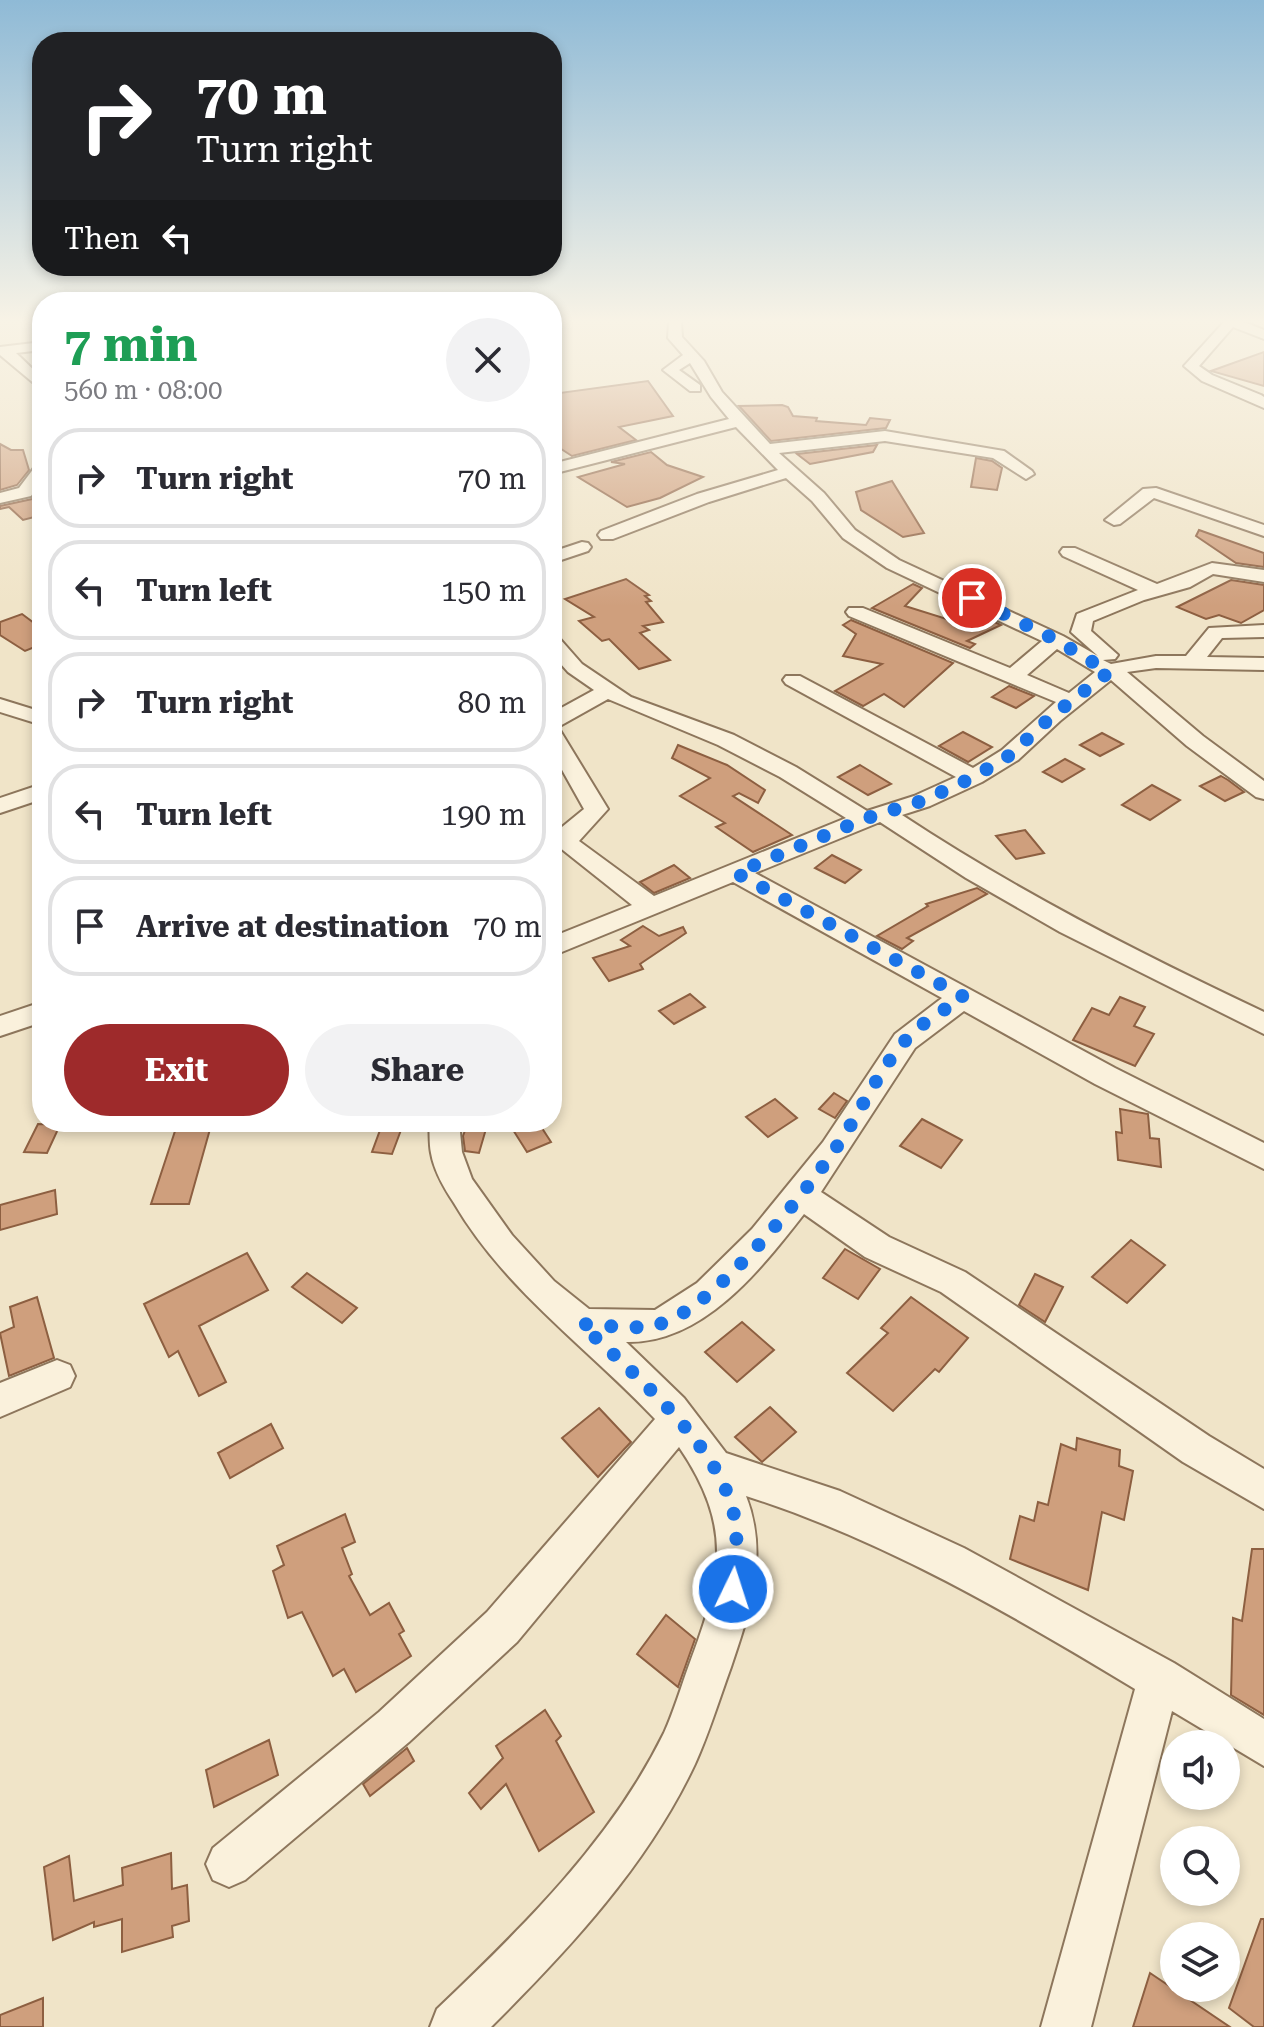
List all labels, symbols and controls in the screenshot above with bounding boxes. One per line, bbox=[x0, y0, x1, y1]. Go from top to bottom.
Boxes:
text: 70 m bbox=[196, 62, 327, 128]
icon: right bbox=[64, 64, 168, 168]
text: Turn right bbox=[196, 129, 373, 171]
icon: left bbox=[155, 216, 199, 260]
text: Then bbox=[64, 221, 139, 256]
text: 7 min bbox=[64, 317, 197, 373]
button: close bbox=[446, 318, 530, 402]
text: 560 m · 08:00 bbox=[64, 375, 223, 405]
icon: right bbox=[68, 456, 112, 500]
text: Turn right bbox=[136, 461, 293, 496]
text: 70 m bbox=[457, 461, 526, 496]
pin bbox=[938, 564, 1006, 632]
icon: left bbox=[68, 568, 112, 612]
text: Turn left bbox=[136, 573, 272, 608]
text: 150 m bbox=[441, 573, 526, 608]
icon: arrive bbox=[950, 576, 994, 620]
icon: right bbox=[68, 680, 112, 724]
text: Turn right bbox=[136, 685, 293, 720]
text: 80 m bbox=[457, 685, 526, 720]
icon: left bbox=[68, 792, 112, 836]
text: Turn left bbox=[136, 797, 272, 832]
text: 190 m bbox=[441, 797, 526, 832]
icon: arrive bbox=[68, 904, 112, 948]
text: Arrive at destination bbox=[136, 909, 449, 944]
text: 70 m bbox=[473, 909, 542, 944]
button: Exit bbox=[64, 1024, 289, 1116]
button: Share bbox=[305, 1024, 530, 1116]
position arrow bbox=[691, 1547, 775, 1631]
map controls bbox=[1160, 1730, 1240, 2002]
button: sound bbox=[1160, 1730, 1240, 1810]
button: search bbox=[1160, 1826, 1240, 1906]
button: layers bbox=[1160, 1922, 1240, 2002]

